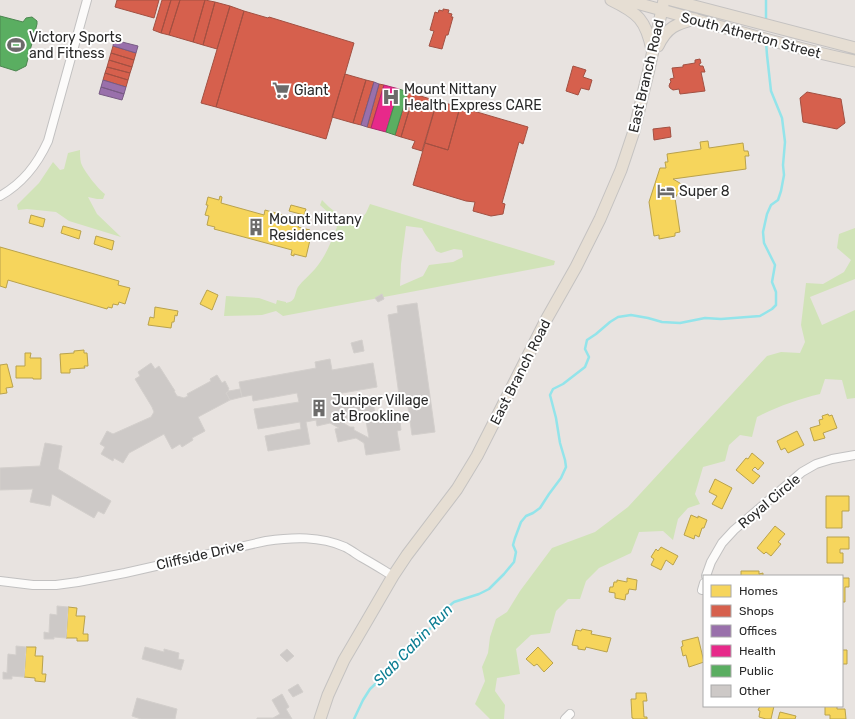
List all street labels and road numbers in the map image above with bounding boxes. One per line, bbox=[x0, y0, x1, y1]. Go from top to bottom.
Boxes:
street label: South Atherton Street bbox=[679, 9, 823, 63]
street label: East Branch Road bbox=[625, 18, 668, 134]
street label: East Branch Road bbox=[487, 317, 554, 428]
street label: Royal Circle bbox=[735, 470, 804, 532]
street label: Cliffside Drive bbox=[155, 537, 246, 574]

